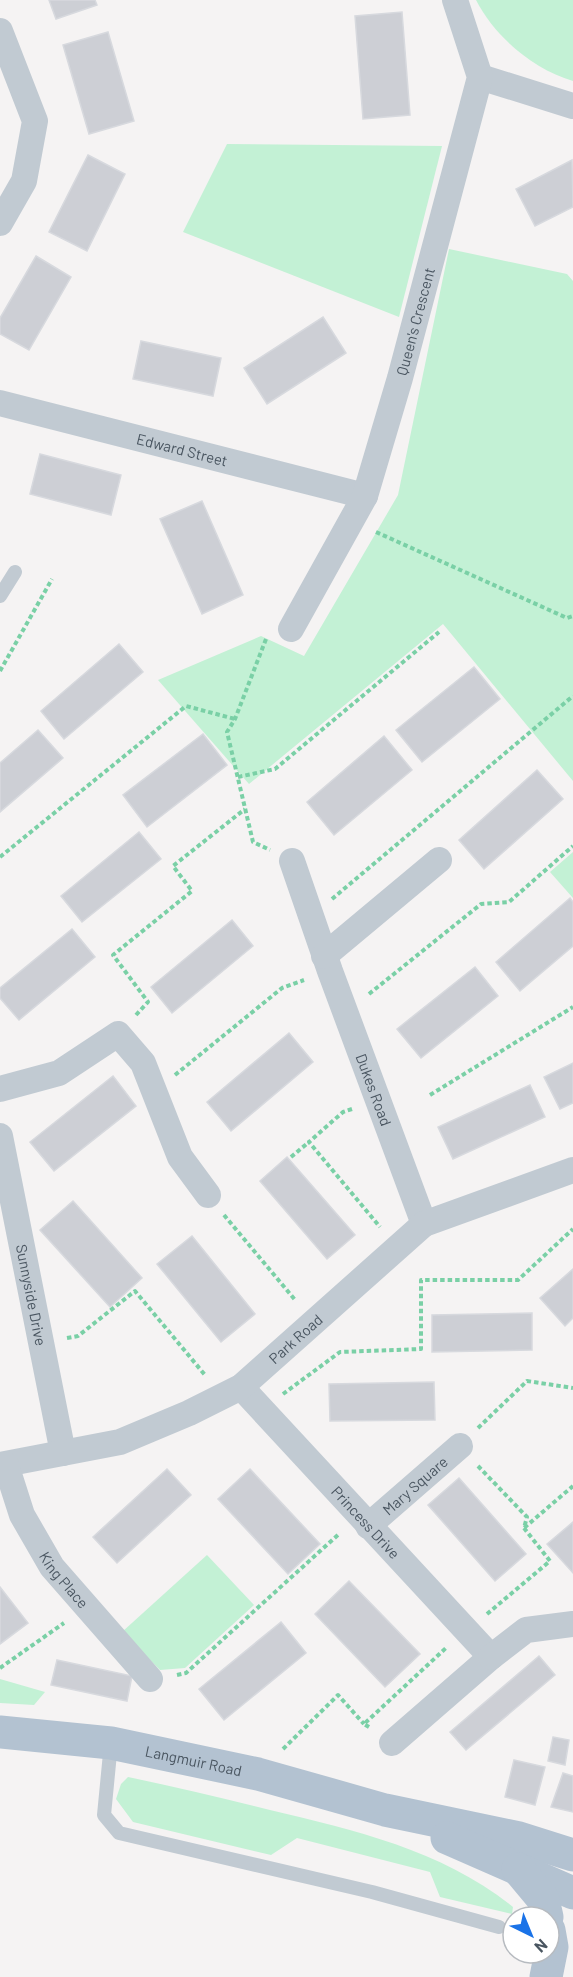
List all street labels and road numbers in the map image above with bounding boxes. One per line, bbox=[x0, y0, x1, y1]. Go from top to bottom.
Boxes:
street label: Queen's Crescent bbox=[392, 265, 438, 377]
street label: Edward Street bbox=[135, 429, 230, 470]
street label: Dukes Road bbox=[352, 1051, 396, 1128]
street label: Sunnyside Drive bbox=[13, 1243, 50, 1347]
street label: Park Road bbox=[265, 1310, 326, 1367]
street label: Mary Square bbox=[379, 1452, 451, 1518]
street label: Princess Drive bbox=[328, 1482, 404, 1562]
street label: King Place bbox=[36, 1548, 93, 1612]
street label: Langmuir Road bbox=[144, 1741, 244, 1779]

